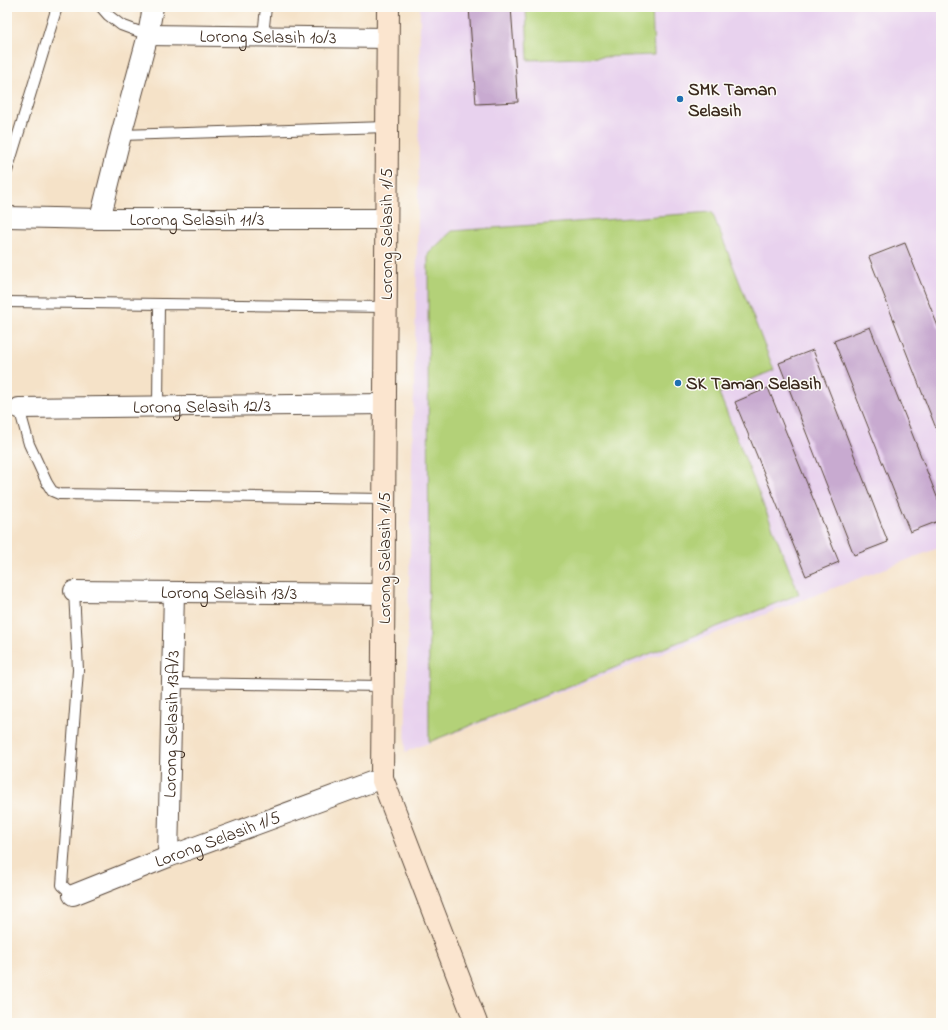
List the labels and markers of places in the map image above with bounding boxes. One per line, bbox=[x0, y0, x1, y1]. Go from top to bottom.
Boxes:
place label: SMK Taman Selasih bbox=[688, 78, 776, 125]
marker: SMK Taman Selasih bbox=[675, 94, 685, 104]
place label: SK Taman Selasih bbox=[686, 372, 822, 398]
marker: SK Taman Selasih bbox=[673, 378, 683, 388]

